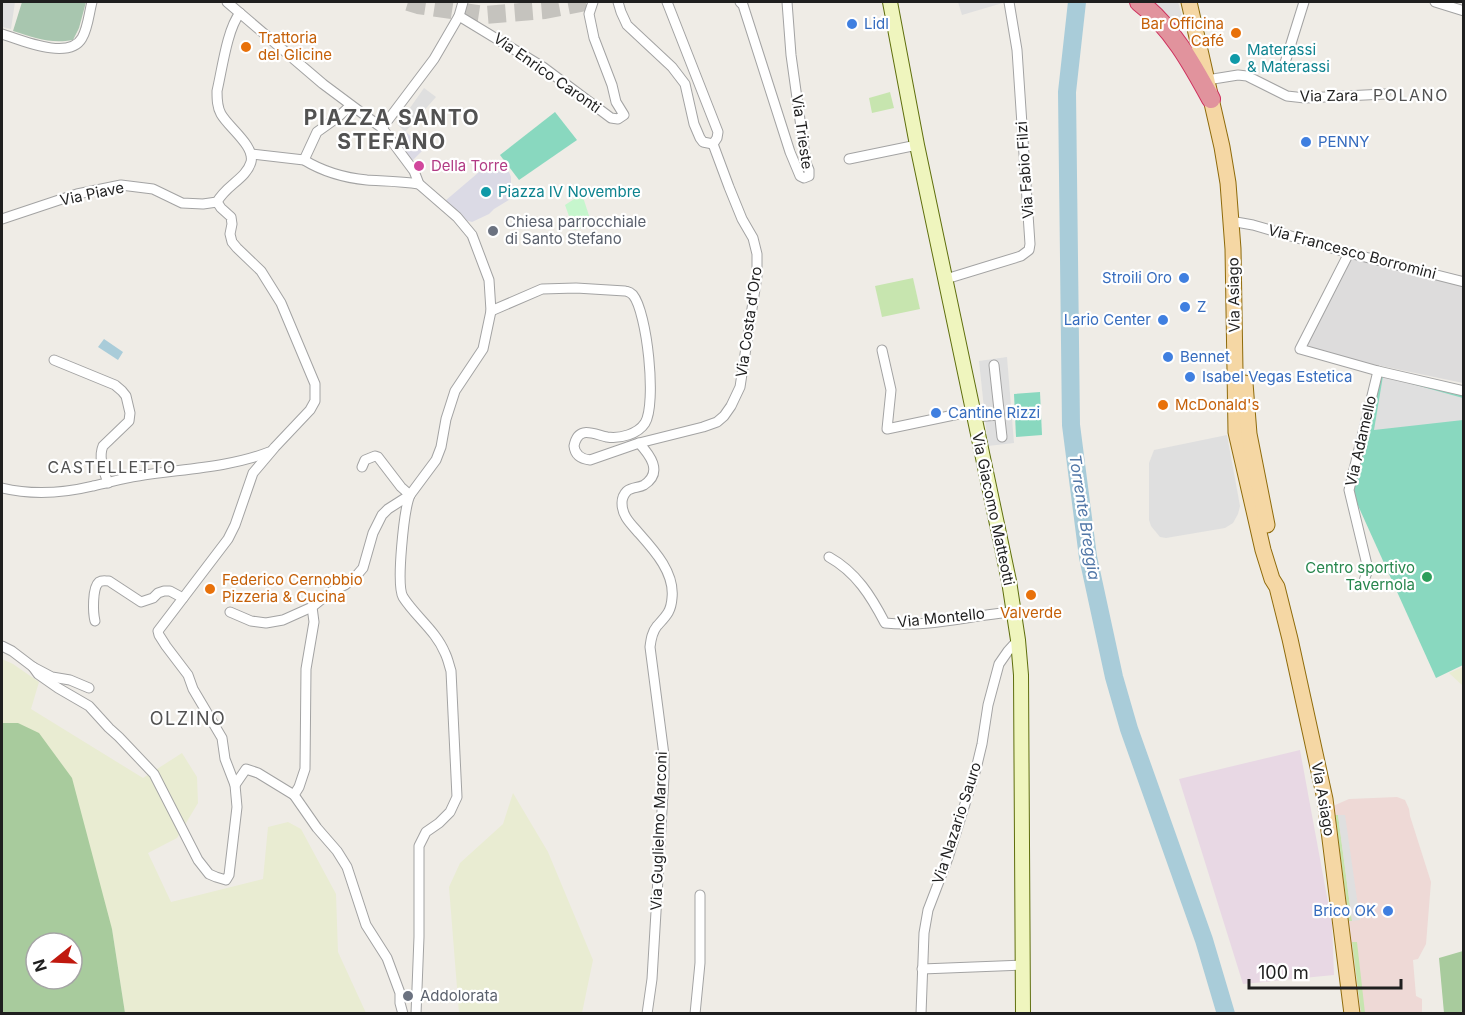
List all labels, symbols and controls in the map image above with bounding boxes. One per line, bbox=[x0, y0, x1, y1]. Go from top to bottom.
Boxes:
place label: Lidl bbox=[864, 14, 889, 33]
place label: Bar Officina Café bbox=[1141, 14, 1224, 50]
marker: Lidl bbox=[845, 17, 859, 31]
marker: Bar Officina Café bbox=[1229, 26, 1243, 40]
place label: Trattoria del Glicine bbox=[258, 28, 332, 64]
street label: Via Enrico Caronti bbox=[490, 28, 605, 117]
marker: Trattoria del Glicine bbox=[239, 40, 253, 54]
place label: Materassi & Materassi bbox=[1247, 40, 1330, 76]
marker: Materassi & Materassi bbox=[1228, 52, 1242, 66]
street label: Via Zara bbox=[1300, 85, 1358, 106]
district label: POLANO bbox=[1373, 85, 1449, 105]
street label: Via Trieste bbox=[788, 93, 817, 170]
district label: PIAZZA SANTO STEFANO bbox=[304, 105, 480, 154]
street label: Via Fabio Filzi bbox=[1012, 121, 1037, 219]
place label: PENNY bbox=[1318, 132, 1369, 151]
marker: PENNY bbox=[1299, 135, 1313, 149]
place label: Della Torre bbox=[431, 156, 508, 175]
marker: Della Torre bbox=[412, 159, 426, 173]
street label: Via Piave bbox=[58, 177, 126, 210]
place label: Piazza IV Novembre bbox=[498, 182, 641, 201]
marker: Piazza IV Novembre bbox=[479, 185, 493, 199]
place label: Chiesa parrocchiale di Santo Stefano bbox=[505, 212, 646, 248]
street label: Via Francesco Borromini bbox=[1266, 220, 1438, 283]
marker: Chiesa parrocchiale di Santo Stefano bbox=[486, 224, 500, 238]
street label: Via Asiago bbox=[1223, 257, 1244, 333]
street label: Via Costa d'Oro bbox=[731, 265, 766, 379]
place label: Stroili Oro bbox=[1102, 268, 1172, 287]
marker: Stroili Oro bbox=[1177, 271, 1191, 285]
place label: Z bbox=[1197, 297, 1206, 316]
marker: Z bbox=[1178, 300, 1192, 314]
place label: Lario Center bbox=[1064, 310, 1151, 329]
marker: Lario Center bbox=[1156, 313, 1170, 327]
place label: Bennet bbox=[1180, 347, 1230, 366]
marker: Bennet bbox=[1161, 350, 1175, 364]
place label: Isabel Vegas Estetica bbox=[1202, 367, 1352, 386]
marker: Isabel Vegas Estetica bbox=[1183, 370, 1197, 384]
street label: Via Adamello bbox=[1341, 394, 1380, 488]
place label: McDonald's bbox=[1175, 395, 1260, 414]
marker: McDonald's bbox=[1156, 398, 1170, 412]
place label: Cantine Rizzi bbox=[948, 403, 1040, 422]
marker: Cantine Rizzi bbox=[929, 406, 943, 420]
street label: Via Giacomo Matteotti bbox=[968, 431, 1019, 587]
water label: Torrente Breggia bbox=[1065, 453, 1105, 581]
district label: CASTELLETTO bbox=[47, 457, 177, 477]
place label: Centro sportivo Tavernola bbox=[1305, 558, 1415, 594]
place label: Federico Cernobbio Pizzeria & Cucina bbox=[222, 570, 363, 606]
marker: Centro sportivo Tavernola bbox=[1420, 570, 1434, 584]
marker: Federico Cernobbio Pizzeria & Cucina bbox=[203, 582, 217, 596]
marker: Valverde bbox=[1024, 588, 1038, 602]
street label: Via Montello bbox=[896, 603, 986, 632]
place label: Valverde bbox=[1000, 603, 1062, 622]
district label: OLZINO bbox=[150, 708, 226, 729]
street label: Via Guglielmo Marconi bbox=[646, 751, 671, 911]
street label: Via Nazario Sauro bbox=[928, 759, 985, 886]
street label: Via Asiago bbox=[1308, 760, 1339, 838]
place label: Brico OK bbox=[1313, 901, 1376, 920]
marker: Brico OK bbox=[1381, 904, 1395, 918]
north arrow bbox=[24, 931, 84, 991]
scale bar bbox=[1249, 952, 1400, 990]
text: N bbox=[28, 957, 51, 975]
text: 100 m bbox=[1258, 962, 1309, 983]
place label: Addolorata bbox=[420, 986, 498, 1005]
marker: Addolorata bbox=[401, 989, 415, 1003]

